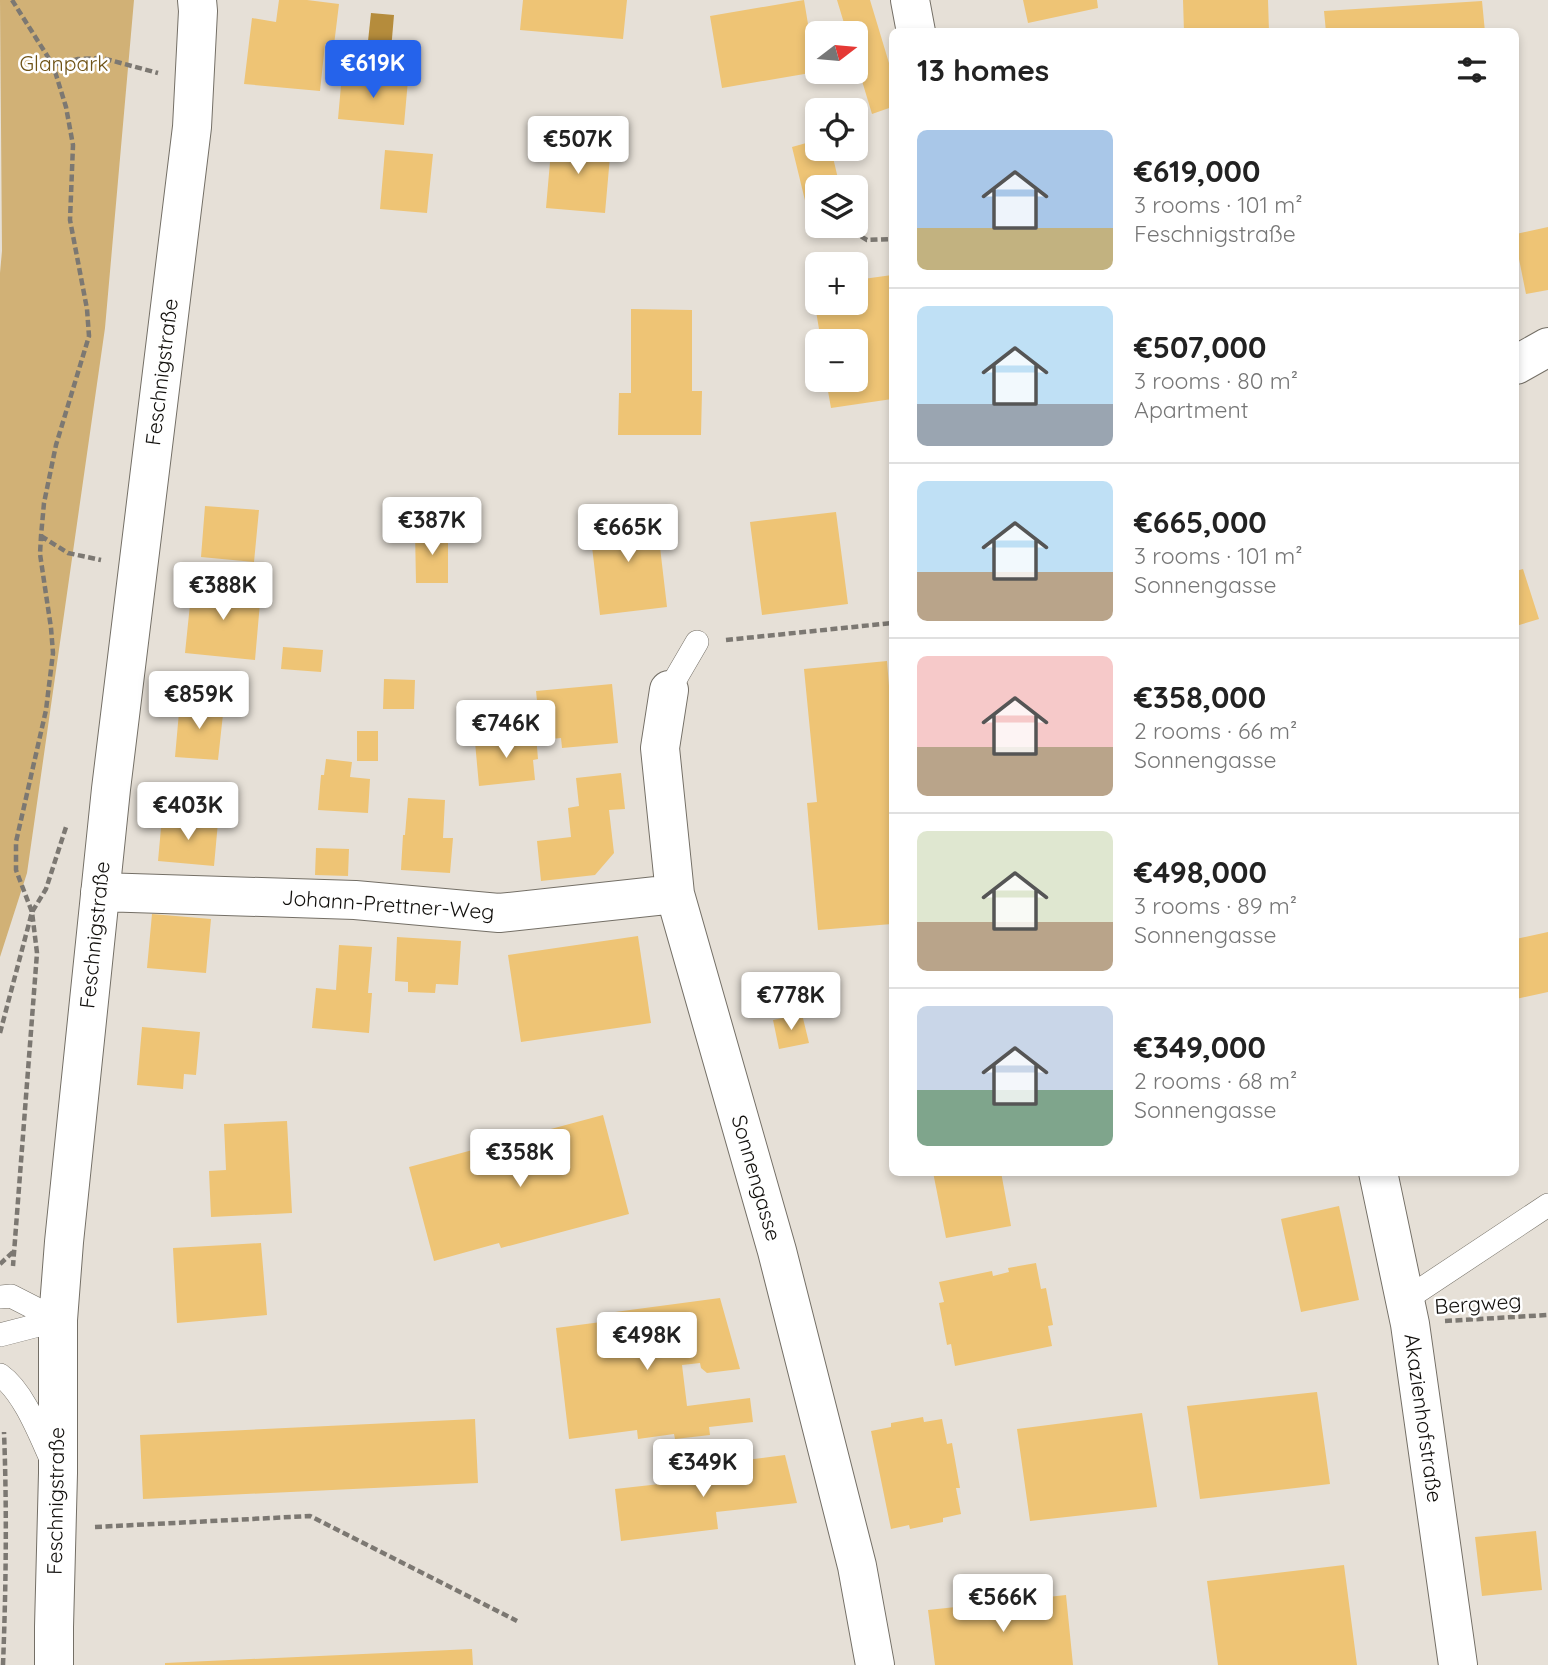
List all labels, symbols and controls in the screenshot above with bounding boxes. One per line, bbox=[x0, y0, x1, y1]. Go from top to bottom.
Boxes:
north arrow bbox=[805, 21, 868, 84]
map controls bbox=[805, 21, 868, 392]
pin: €619K bbox=[324, 41, 422, 100]
text: €619K bbox=[341, 48, 405, 77]
park label: Glanpark bbox=[19, 50, 109, 76]
text: 13 homes bbox=[917, 51, 1049, 89]
icon: filters bbox=[1453, 51, 1491, 89]
button: locate bbox=[805, 98, 868, 161]
pin: €507K bbox=[529, 116, 627, 176]
text: €507K bbox=[544, 124, 612, 153]
text: €619,000 bbox=[1134, 152, 1260, 190]
icon: home bbox=[973, 158, 1057, 242]
button: layers bbox=[805, 175, 868, 238]
text: 3 rooms · 101 m² bbox=[1134, 190, 1303, 219]
text: Feschnigstraße bbox=[1134, 219, 1296, 248]
button: + bbox=[805, 252, 868, 315]
street label: Feschnigstraße bbox=[139, 297, 183, 447]
text: €507,000 bbox=[1134, 328, 1266, 366]
button: − bbox=[805, 329, 868, 392]
icon: home bbox=[973, 334, 1057, 418]
text: 3 rooms · 80 m² bbox=[1134, 366, 1298, 395]
text: Apartment bbox=[1134, 395, 1248, 424]
pin: €387K bbox=[383, 498, 481, 557]
text: €665,000 bbox=[1134, 503, 1267, 541]
pin: €665K bbox=[579, 504, 677, 564]
text: €387K bbox=[398, 505, 466, 534]
icon: home bbox=[973, 509, 1057, 593]
text: €665K bbox=[594, 512, 662, 541]
text: 3 rooms · 101 m² bbox=[1134, 541, 1303, 570]
pin: €388K bbox=[174, 562, 272, 622]
text: €388K bbox=[189, 570, 257, 599]
text: Sonnengasse bbox=[1134, 570, 1276, 599]
pin: €859K bbox=[150, 672, 248, 731]
text: €358,000 bbox=[1134, 678, 1266, 716]
text: €859K bbox=[165, 679, 233, 708]
icon: home bbox=[973, 684, 1057, 768]
pin: €746K bbox=[457, 700, 555, 760]
text: €746K bbox=[472, 708, 540, 737]
text: 2 rooms · 66 m² bbox=[1134, 716, 1297, 745]
text: Sonnengasse bbox=[1134, 745, 1276, 774]
pin: €403K bbox=[139, 782, 237, 842]
text: €403K bbox=[153, 790, 223, 819]
text: €498,000 bbox=[1134, 853, 1267, 891]
icon: home bbox=[973, 859, 1057, 943]
street label: Feschnigstraße bbox=[73, 860, 115, 1010]
street label: Johann-Prettner-Weg bbox=[281, 884, 495, 924]
text: 3 rooms · 89 m² bbox=[1134, 891, 1297, 920]
text: Sonnengasse bbox=[1134, 920, 1276, 949]
pin: €778K bbox=[742, 972, 840, 1032]
text: €778K bbox=[757, 980, 825, 1009]
text: €349,000 bbox=[1134, 1028, 1266, 1066]
icon: home bbox=[973, 1034, 1057, 1118]
text: 2 rooms · 68 m² bbox=[1134, 1066, 1297, 1095]
text: Sonnengasse bbox=[1134, 1095, 1276, 1124]
street label: Sonnengasse bbox=[727, 1112, 787, 1244]
pin: €358K bbox=[471, 1130, 569, 1189]
text: €358K bbox=[486, 1137, 554, 1166]
street label: Bergweg bbox=[1434, 1287, 1522, 1319]
pin: €498K bbox=[598, 1312, 696, 1372]
text: €498K bbox=[613, 1320, 681, 1349]
street label: Akazienhofstraße bbox=[1399, 1332, 1449, 1504]
street label: Feschnigstraße bbox=[41, 1427, 69, 1575]
pin: €349K bbox=[654, 1440, 752, 1499]
text: €349K bbox=[669, 1447, 737, 1476]
pin: €566K bbox=[954, 1574, 1052, 1634]
text: €566K bbox=[969, 1582, 1037, 1611]

